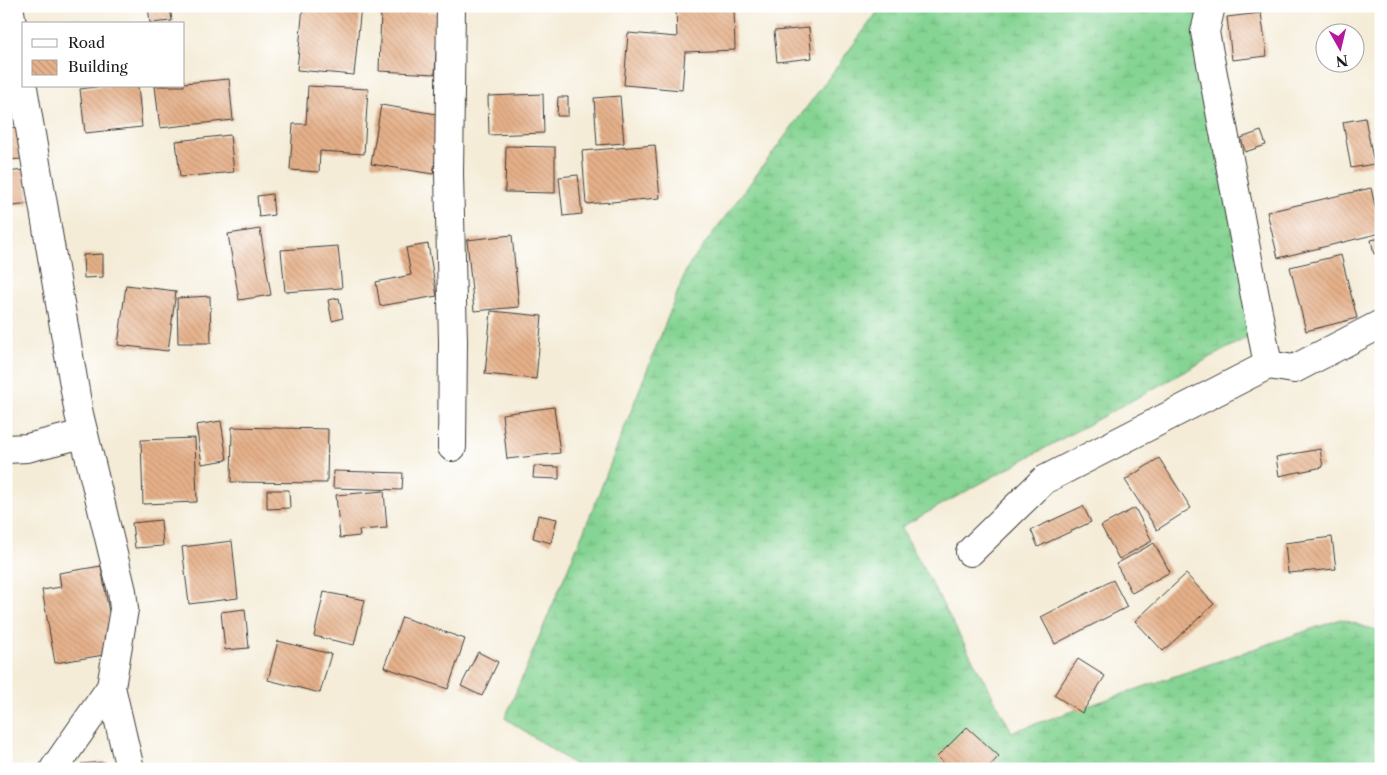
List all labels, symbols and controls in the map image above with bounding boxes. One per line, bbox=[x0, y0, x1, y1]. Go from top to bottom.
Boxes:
legend bbox=[22, 22, 185, 88]
north arrow bbox=[1314, 22, 1364, 72]
text: Road bbox=[68, 33, 105, 52]
text: N bbox=[1335, 51, 1349, 71]
text: Building bbox=[68, 57, 128, 76]

